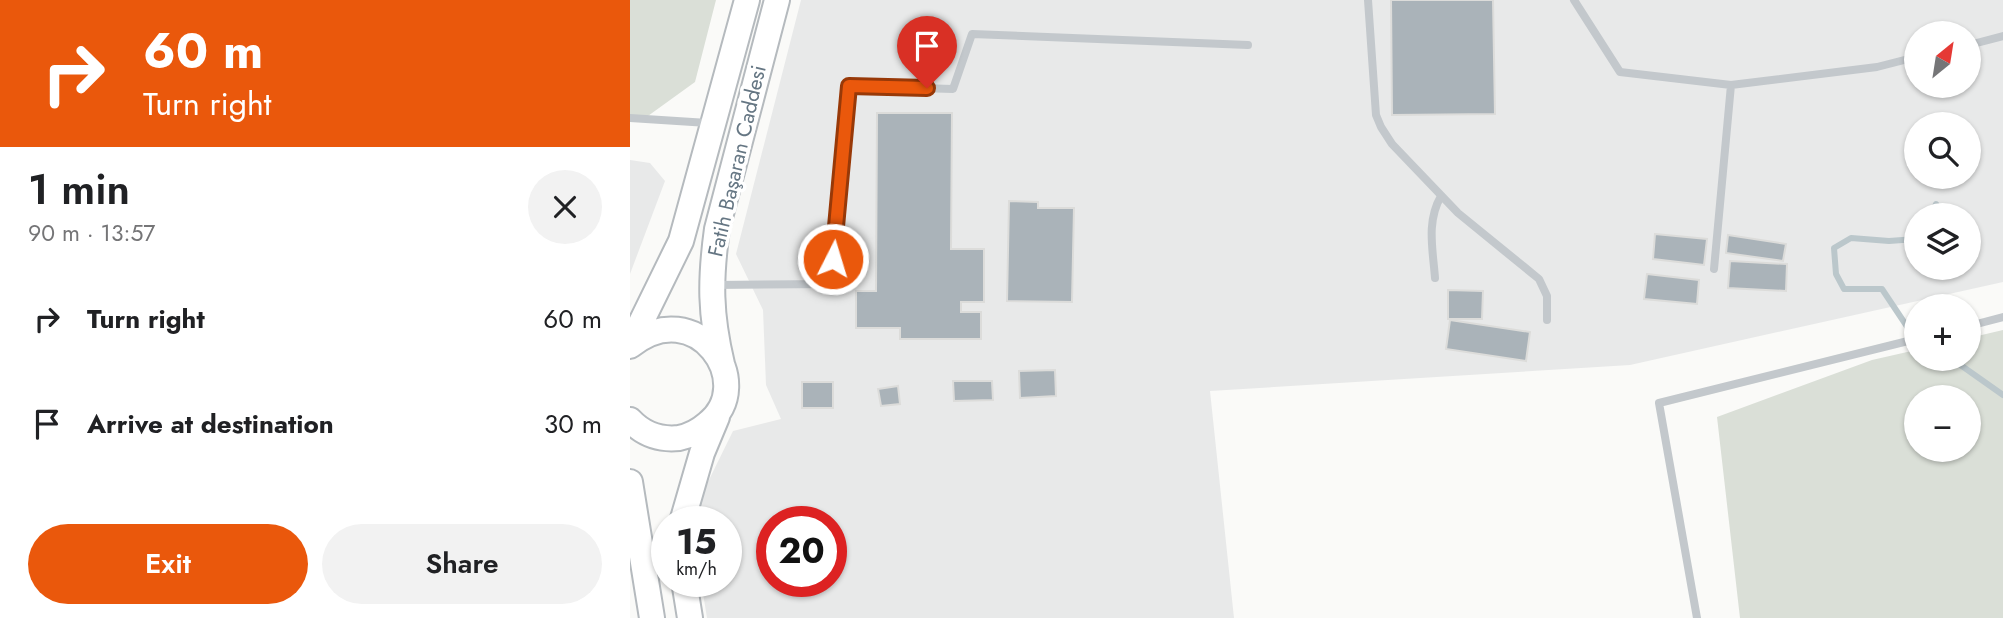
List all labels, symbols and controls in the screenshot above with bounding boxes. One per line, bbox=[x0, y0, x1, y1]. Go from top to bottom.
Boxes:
text: 60 m bbox=[143, 16, 263, 86]
pin bbox=[897, 16, 957, 88]
north arrow bbox=[1904, 21, 1981, 98]
map controls bbox=[1904, 21, 1981, 462]
icon: arrive bbox=[908, 27, 946, 65]
icon: right bbox=[28, 28, 119, 119]
street label: Fatih Başaran Caddesi bbox=[700, 62, 774, 260]
text: Turn right bbox=[143, 81, 272, 127]
button: search bbox=[1904, 112, 1981, 189]
text: 1 min bbox=[28, 159, 130, 220]
button: close bbox=[528, 170, 602, 244]
button: layers bbox=[1904, 203, 1981, 280]
text: 90 m · 13:57 bbox=[28, 216, 155, 250]
position arrow bbox=[796, 222, 870, 296]
button: + bbox=[1904, 294, 1981, 371]
icon: right bbox=[28, 300, 66, 338]
text: Turn right bbox=[87, 300, 205, 338]
text: 60 m bbox=[543, 300, 602, 338]
button: − bbox=[1904, 385, 1981, 462]
icon: arrive bbox=[28, 405, 66, 443]
text: Arrive at destination bbox=[87, 405, 334, 443]
text: 30 m bbox=[544, 405, 602, 443]
speed limit sign: 20 bbox=[756, 506, 847, 597]
text: 15 bbox=[676, 517, 717, 567]
button: Exit bbox=[28, 524, 308, 604]
button: Share bbox=[322, 524, 602, 604]
text: km/h bbox=[676, 556, 717, 582]

